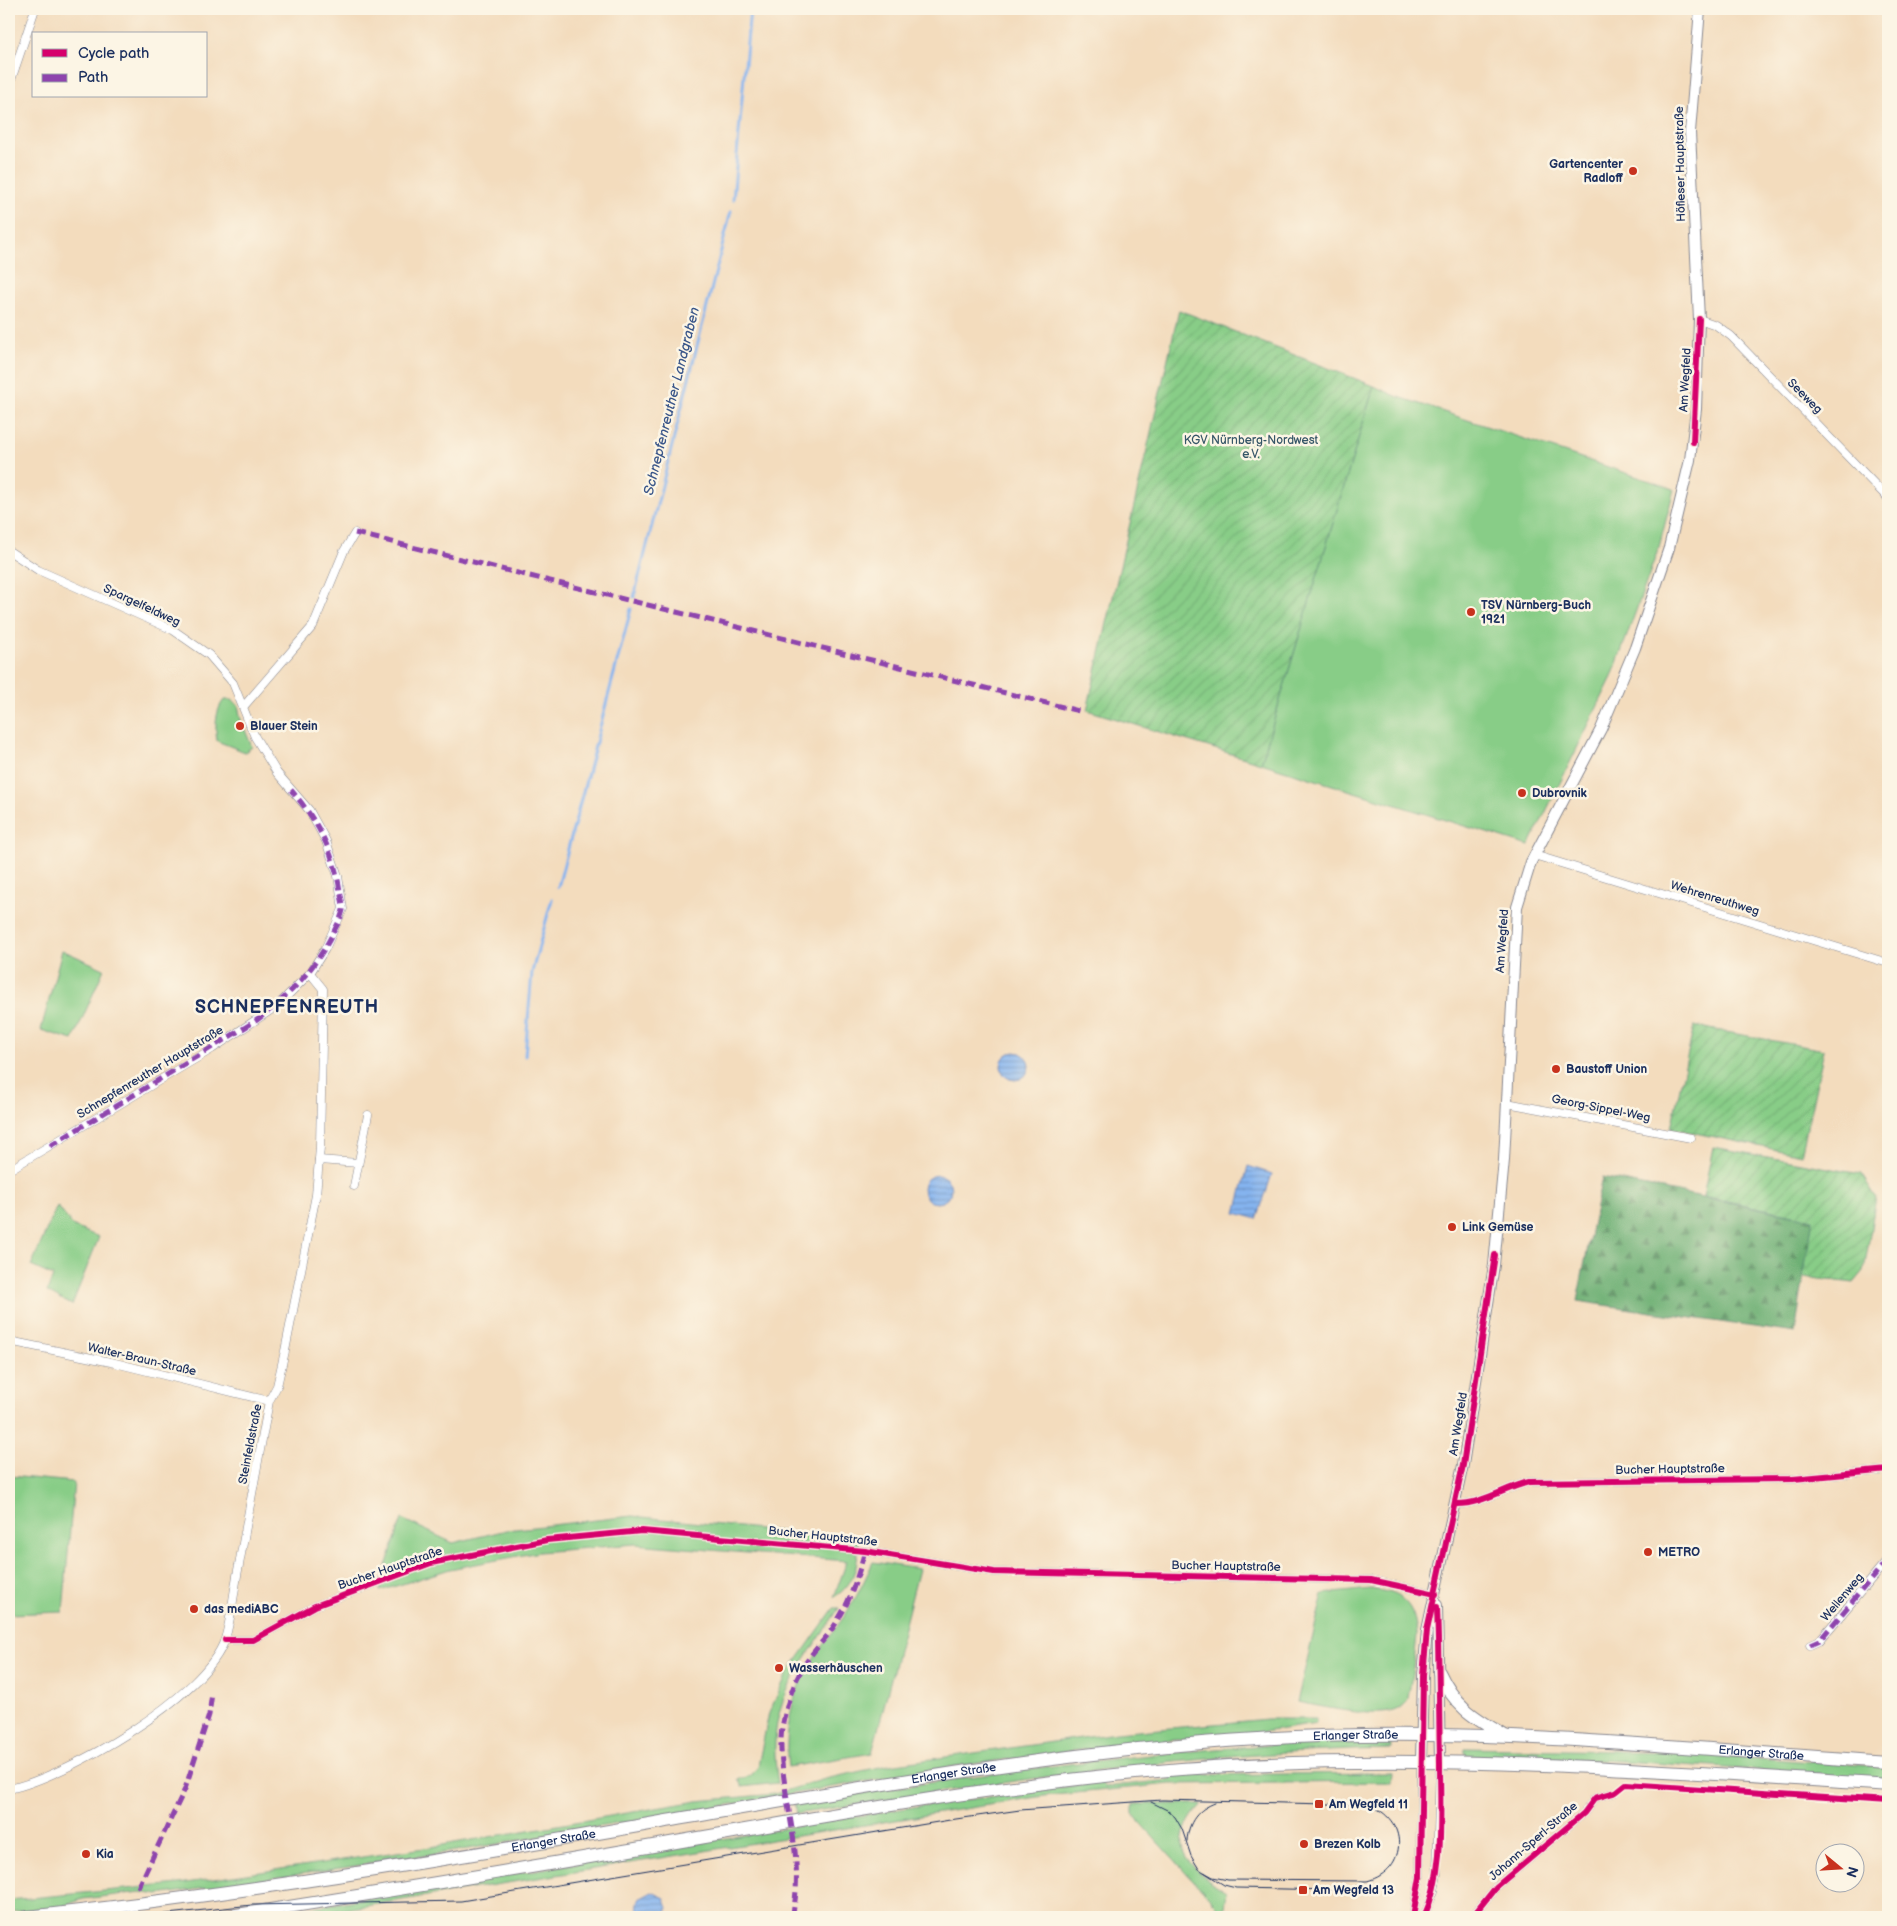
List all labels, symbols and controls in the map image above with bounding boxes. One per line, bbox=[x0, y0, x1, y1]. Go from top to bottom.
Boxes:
legend bbox=[32, 32, 208, 98]
text: Cycle path bbox=[78, 44, 149, 63]
text: Path bbox=[78, 68, 108, 87]
street label: Höfleser Hauptstraße bbox=[1672, 106, 1689, 222]
place label: Gartencenter Radloff bbox=[1549, 157, 1623, 186]
marker: Gartencenter Radloff bbox=[1627, 165, 1639, 177]
water label: Schnepfenreuther Landgraben bbox=[640, 305, 703, 497]
street label: Am Wegfeld bbox=[1676, 347, 1695, 412]
street label: Seeweg bbox=[1784, 376, 1825, 417]
park label: KGV Nürnberg-Nordwest e.V. bbox=[1184, 433, 1319, 462]
street label: Spargelfeldweg bbox=[101, 581, 183, 630]
place label: TSV Nürnberg-Buch 1921 bbox=[1481, 598, 1591, 627]
marker: TSV Nürnberg-Buch 1921 bbox=[1465, 606, 1477, 618]
place label: Blauer Stein bbox=[250, 719, 318, 734]
marker: Blauer Stein bbox=[234, 720, 246, 732]
place label: Dubrovnik bbox=[1532, 786, 1588, 801]
marker: Dubrovnik bbox=[1516, 787, 1528, 799]
street label: Wehrenreuthweg bbox=[1669, 878, 1761, 919]
street label: Am Wegfeld bbox=[1493, 908, 1512, 974]
district label: SCHNEPFENREUTH bbox=[195, 997, 379, 1018]
street label: Schnepfenreuther Hauptstraße bbox=[74, 1023, 226, 1122]
place label: Baustoff Union bbox=[1566, 1062, 1648, 1077]
marker: Baustoff Union bbox=[1550, 1063, 1562, 1075]
street label: Georg-Sippel-Weg bbox=[1550, 1092, 1652, 1125]
place label: Link Gemüse bbox=[1462, 1220, 1534, 1235]
marker: Link Gemüse bbox=[1446, 1221, 1458, 1233]
street label: Walter-Braun-Straße bbox=[86, 1340, 198, 1379]
street label: Am Wegfeld bbox=[1446, 1391, 1471, 1457]
street label: Steinfeldstraße bbox=[235, 1403, 266, 1486]
street label: Bucher Hauptstraße bbox=[1615, 1461, 1725, 1478]
street label: Bucher Hauptstraße bbox=[768, 1523, 878, 1550]
street label: Bucher Hauptstraße bbox=[336, 1544, 444, 1593]
place label: METRO bbox=[1658, 1545, 1700, 1560]
marker: METRO bbox=[1642, 1546, 1654, 1558]
street label: Bucher Hauptstraße bbox=[1171, 1558, 1281, 1575]
street label: Wellenweg bbox=[1818, 1570, 1867, 1625]
place label: das mediABC bbox=[204, 1602, 279, 1617]
marker: das mediABC bbox=[188, 1603, 200, 1615]
place label: Wasserhäuschen bbox=[789, 1661, 883, 1676]
marker: Wasserhäuschen bbox=[773, 1662, 785, 1674]
street label: Erlanger Straße bbox=[1313, 1728, 1398, 1744]
street label: Erlanger Straße bbox=[1718, 1743, 1804, 1764]
street label: Erlanger Straße bbox=[910, 1760, 997, 1787]
place label: Am Wegfeld 11 bbox=[1328, 1797, 1408, 1812]
marker: Am Wegfeld 11 bbox=[1313, 1798, 1325, 1810]
street label: Johann-Sperl-Straße bbox=[1486, 1799, 1581, 1884]
street label: Erlanger Straße bbox=[510, 1827, 597, 1856]
place label: Brezen Kolb bbox=[1314, 1837, 1381, 1852]
marker: Brezen Kolb bbox=[1298, 1838, 1310, 1850]
north arrow bbox=[1814, 1844, 1864, 1894]
place label: Kia bbox=[96, 1847, 114, 1862]
marker: Kia bbox=[80, 1848, 92, 1860]
text: N bbox=[1842, 1864, 1862, 1879]
place label: Am Wegfeld 13 bbox=[1312, 1883, 1394, 1898]
marker: Am Wegfeld 13 bbox=[1297, 1884, 1309, 1896]

